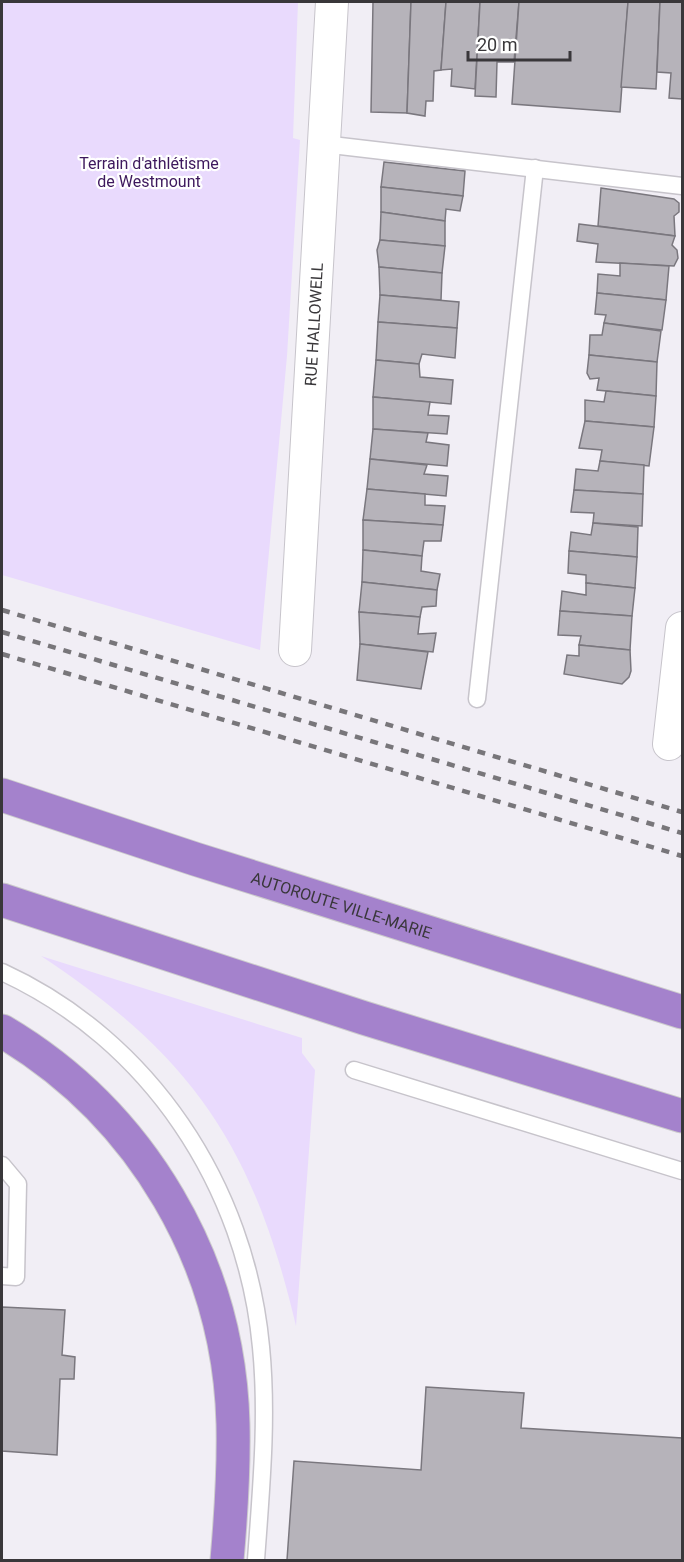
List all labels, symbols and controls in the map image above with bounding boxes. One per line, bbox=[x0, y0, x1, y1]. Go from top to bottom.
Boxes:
scale bar bbox=[468, 24, 570, 62]
text: 20 m bbox=[477, 34, 517, 55]
park label: Terrain d'athlétisme de Westmount bbox=[79, 154, 219, 191]
street label: RUE HALLOWELL bbox=[301, 262, 327, 387]
street label: AUTOROUTE VILLE-MARIE bbox=[249, 868, 434, 943]

